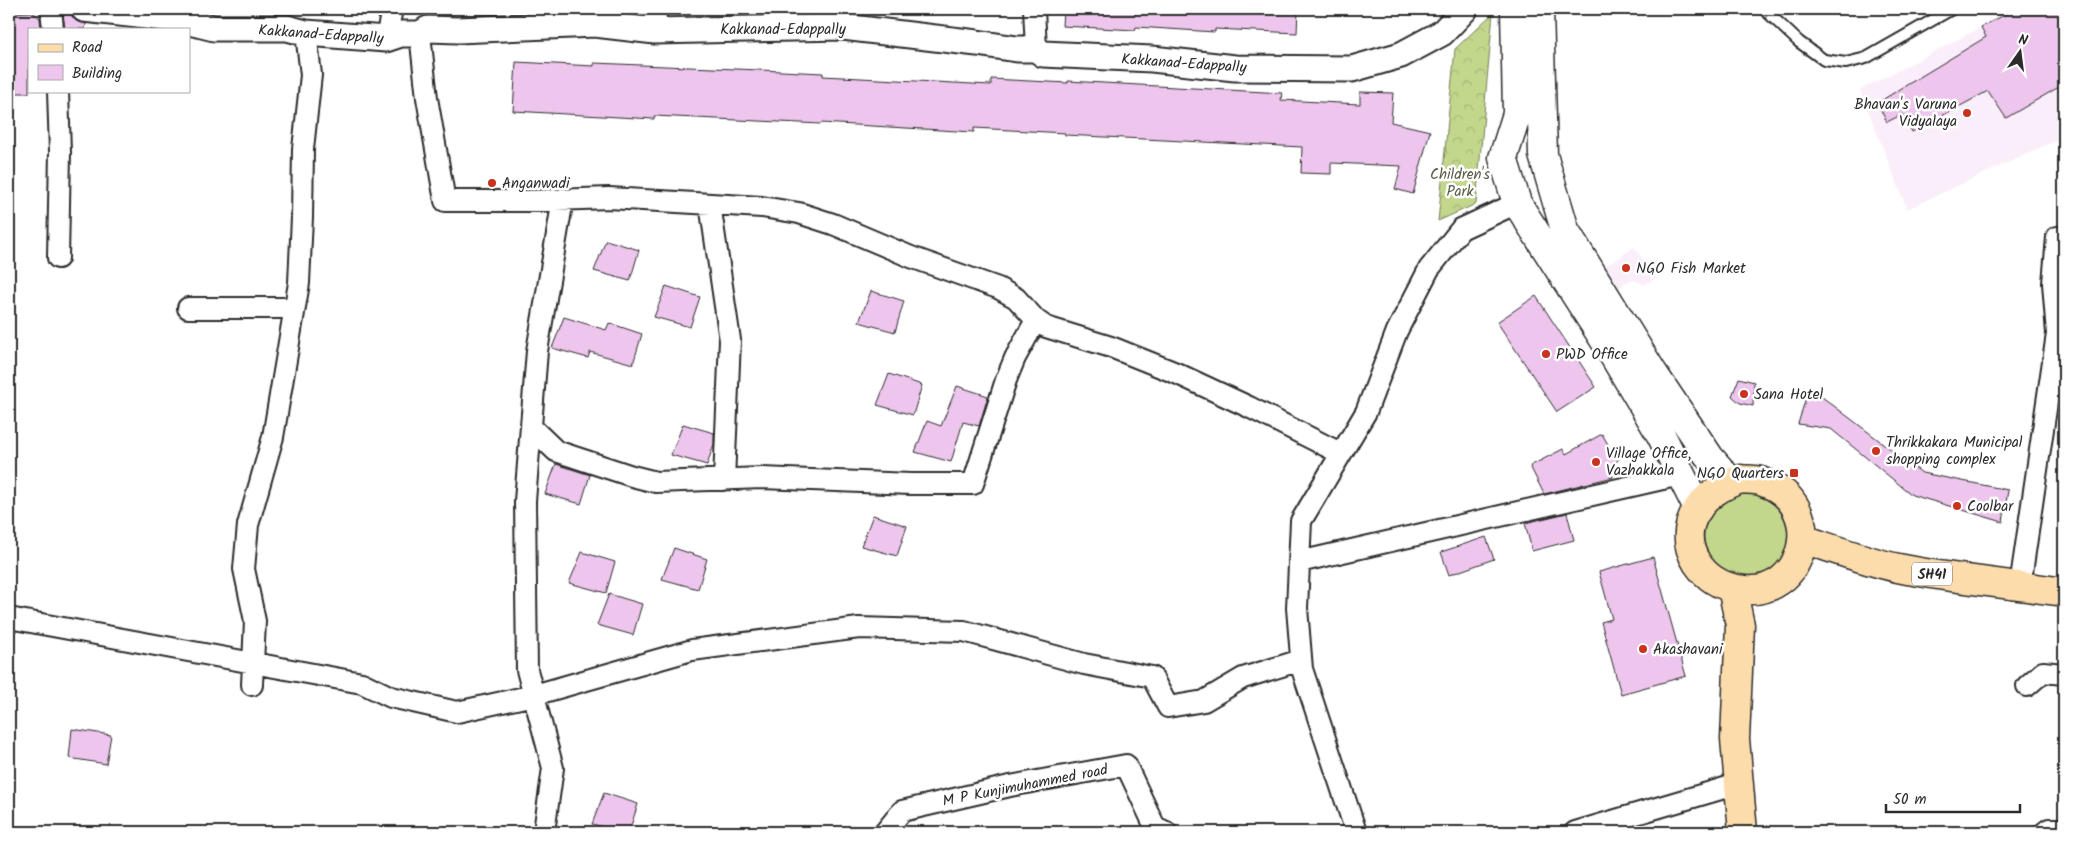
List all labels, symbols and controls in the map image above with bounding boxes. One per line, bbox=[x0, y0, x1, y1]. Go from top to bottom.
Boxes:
street label: Kakkanad-Edappally bbox=[720, 18, 847, 42]
street label: Kakkanad-Edappally bbox=[258, 19, 385, 51]
legend bbox=[28, 28, 190, 92]
north arrow bbox=[1996, 28, 2046, 78]
text: N bbox=[2016, 29, 2030, 52]
text: Road bbox=[72, 36, 103, 60]
street label: Kakkanad-Edappally bbox=[1121, 48, 1248, 80]
text: Building bbox=[72, 62, 122, 86]
place label: Bhavan's Varuna Vidyalaya bbox=[1854, 93, 1957, 134]
marker: Bhavan's Varuna Vidyalaya bbox=[1961, 107, 1973, 119]
park label: Children's Park bbox=[1430, 163, 1491, 204]
place label: Anganwadi bbox=[502, 172, 571, 196]
marker: Anganwadi bbox=[486, 177, 498, 189]
place label: NGO Fish Market bbox=[1636, 257, 1746, 281]
marker: NGO Fish Market bbox=[1620, 262, 1632, 274]
place label: PWD Office bbox=[1556, 343, 1628, 367]
marker: PWD Office bbox=[1540, 348, 1552, 360]
place label: Sana Hotel bbox=[1754, 383, 1823, 407]
marker: Sana Hotel bbox=[1738, 388, 1750, 400]
place label: Thrikkakara Municipal shopping complex bbox=[1886, 431, 2023, 472]
place label: Village Office, Vazhakkala bbox=[1606, 442, 1691, 483]
marker: Thrikkakara Municipal shopping complex bbox=[1870, 445, 1882, 457]
marker: Village Office, Vazhakkala bbox=[1590, 456, 1602, 468]
place label: NGO Quarters bbox=[1697, 462, 1785, 486]
marker: NGO Quarters bbox=[1788, 467, 1800, 479]
place label: Coolbar bbox=[1967, 495, 2014, 519]
marker: Coolbar bbox=[1951, 500, 1963, 512]
road number: SH41 bbox=[1912, 562, 1952, 586]
place label: Akashavani bbox=[1653, 638, 1724, 662]
marker: Akashavani bbox=[1637, 643, 1649, 655]
street label: M P Kunjimuhammed road bbox=[940, 758, 1110, 814]
scale bar bbox=[1886, 781, 2019, 813]
text: 50 m bbox=[1893, 788, 1927, 812]

